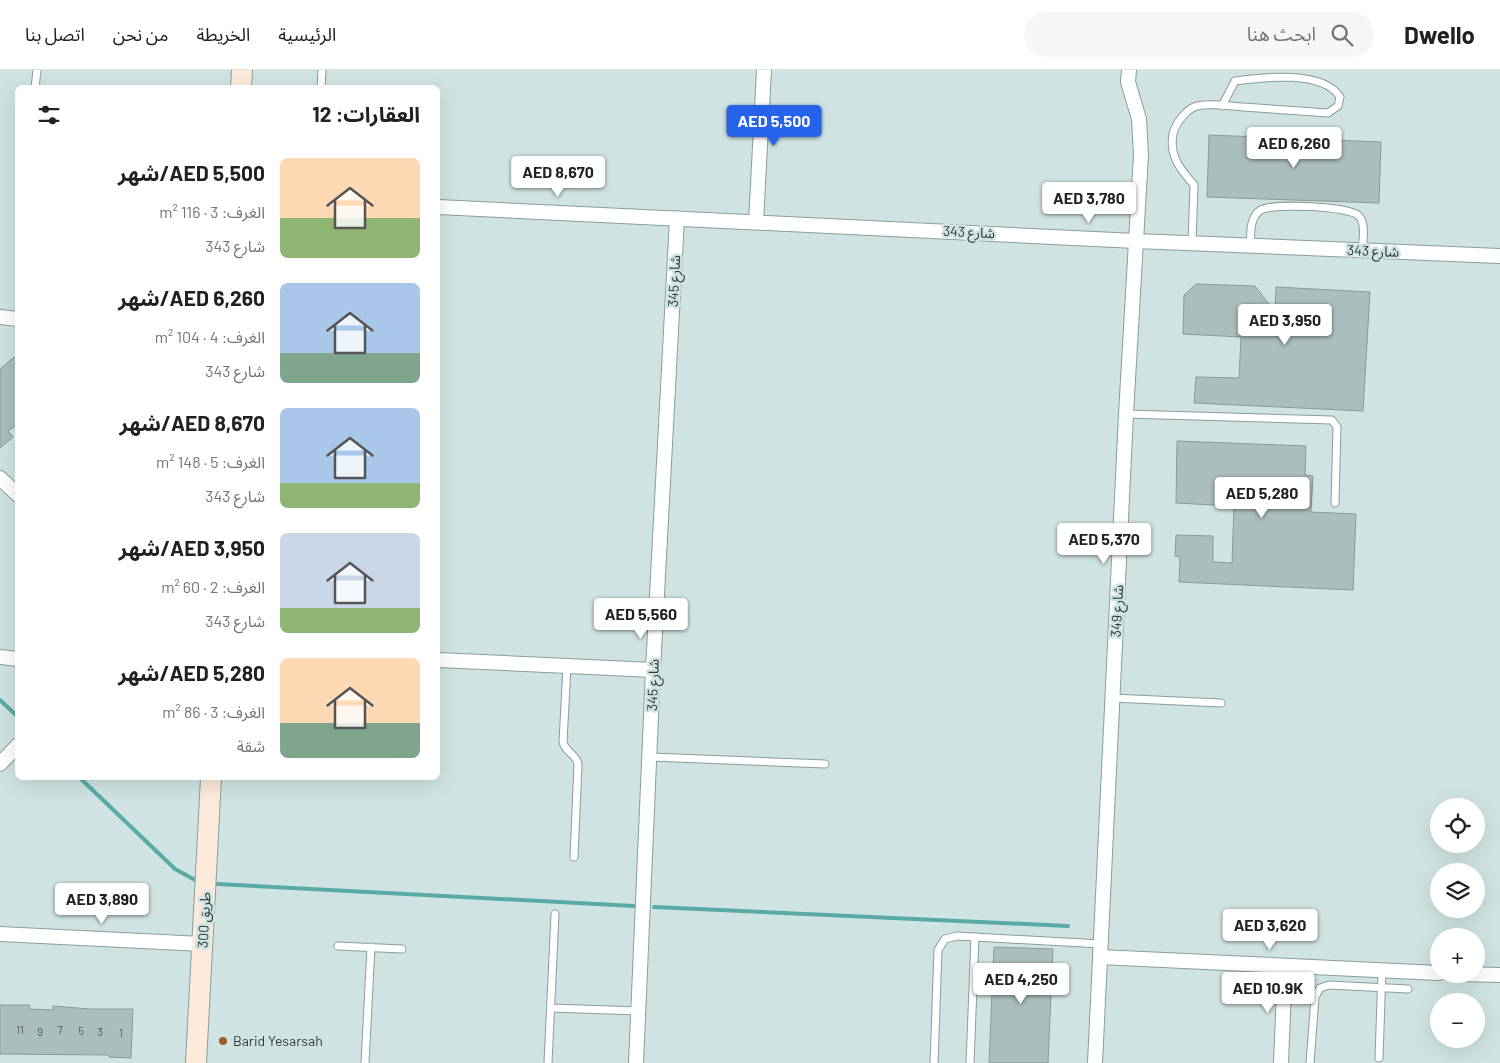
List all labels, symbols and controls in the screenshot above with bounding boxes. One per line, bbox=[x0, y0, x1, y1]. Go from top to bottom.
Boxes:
search box bbox=[1024, 12, 1374, 57]
text: Dwello bbox=[1404, 20, 1475, 49]
icon: search bbox=[1328, 21, 1356, 49]
text: ابحث هنا bbox=[1247, 22, 1316, 45]
text: اتصل بنا bbox=[25, 23, 85, 45]
text: من نحن bbox=[113, 23, 168, 45]
text: الخريطة bbox=[196, 23, 250, 45]
text: الرئيسية bbox=[278, 23, 336, 45]
icon: filters bbox=[35, 101, 63, 129]
text: العقارات: 12 bbox=[312, 101, 420, 126]
pin: AED 5,500 bbox=[717, 104, 831, 147]
text: AED 5,500 bbox=[738, 111, 810, 130]
pin: AED 6,260 bbox=[1237, 126, 1351, 169]
text: AED 6,260 bbox=[1258, 133, 1330, 152]
pin: AED 8,670 bbox=[501, 156, 615, 198]
text: AED 5,500/شهر bbox=[118, 160, 265, 185]
text: AED 8,670 bbox=[522, 162, 594, 181]
icon: home bbox=[320, 178, 380, 238]
pin: AED 3,780 bbox=[1032, 182, 1146, 224]
text: AED 3,780 bbox=[1053, 188, 1125, 207]
text: الغرف: 3 · 116 m² bbox=[159, 202, 265, 221]
street label: شارع 343 bbox=[942, 222, 996, 244]
text: شارع 343 bbox=[205, 236, 265, 255]
street label: شارع 343 bbox=[1347, 241, 1399, 263]
street label: شارع 345 bbox=[664, 254, 686, 308]
text: AED 6,260/شهر bbox=[118, 285, 265, 310]
icon: home bbox=[320, 303, 380, 363]
pin: AED 3,950 bbox=[1228, 304, 1342, 346]
text: AED 3,950 bbox=[1249, 310, 1321, 329]
text: الغرف: 4 · 104 m² bbox=[155, 327, 265, 346]
text: شارع 343 bbox=[205, 361, 265, 380]
text: AED 8,670/شهر bbox=[120, 410, 265, 435]
icon: home bbox=[320, 428, 380, 488]
text: الغرف: 5 · 148 m² bbox=[156, 452, 265, 471]
pin: AED 5,280 bbox=[1205, 476, 1319, 519]
text: AED 5,280 bbox=[1226, 483, 1298, 502]
text: شارع 343 bbox=[205, 486, 265, 505]
pin: AED 5,370 bbox=[1047, 522, 1161, 565]
text: AED 5,370 bbox=[1068, 529, 1140, 548]
text: AED 3,950/شهر bbox=[119, 535, 265, 560]
icon: home bbox=[320, 553, 380, 613]
text: الغرف: 2 · 60 m² bbox=[161, 577, 265, 596]
street label: شارع 349 bbox=[1107, 584, 1129, 638]
pin: AED 5,560 bbox=[584, 598, 698, 640]
text: AED 5,560 bbox=[605, 604, 677, 623]
text: شارع 343 bbox=[205, 611, 265, 630]
street label: شارع 345 bbox=[643, 659, 665, 711]
text: AED 5,280/شهر bbox=[118, 660, 265, 685]
icon: home bbox=[320, 678, 380, 738]
text: الغرف: 3 · 86 m² bbox=[162, 702, 265, 721]
text: شقة bbox=[237, 736, 265, 755]
map controls bbox=[1430, 798, 1485, 1048]
button: locate bbox=[1430, 798, 1485, 853]
button: layers bbox=[1430, 863, 1485, 918]
pin: AED 3,890 bbox=[45, 882, 159, 925]
text: AED 3,890 bbox=[66, 889, 138, 908]
street label: طريق 300 bbox=[194, 892, 215, 948]
pin: AED 3,620 bbox=[1213, 908, 1327, 951]
text: AED 3,620 bbox=[1234, 915, 1306, 934]
button: + bbox=[1430, 928, 1485, 983]
pin: AED 4,250 bbox=[964, 962, 1078, 1005]
text: AED 4,250 bbox=[984, 969, 1058, 988]
pin: AED 10.9K bbox=[1211, 972, 1325, 1014]
text: AED 10.9K bbox=[1233, 978, 1303, 997]
button: − bbox=[1430, 993, 1485, 1048]
house number: 11 bbox=[16, 1023, 24, 1036]
house number: 7 bbox=[57, 1023, 63, 1036]
house number: 5 bbox=[78, 1024, 84, 1037]
house number: 9 bbox=[37, 1025, 43, 1038]
house number: 3 bbox=[97, 1025, 103, 1038]
house number: 1 bbox=[119, 1026, 123, 1039]
place label: Barid Yesarsah bbox=[233, 1032, 323, 1049]
marker: Barid Yesarsah bbox=[217, 1035, 229, 1047]

